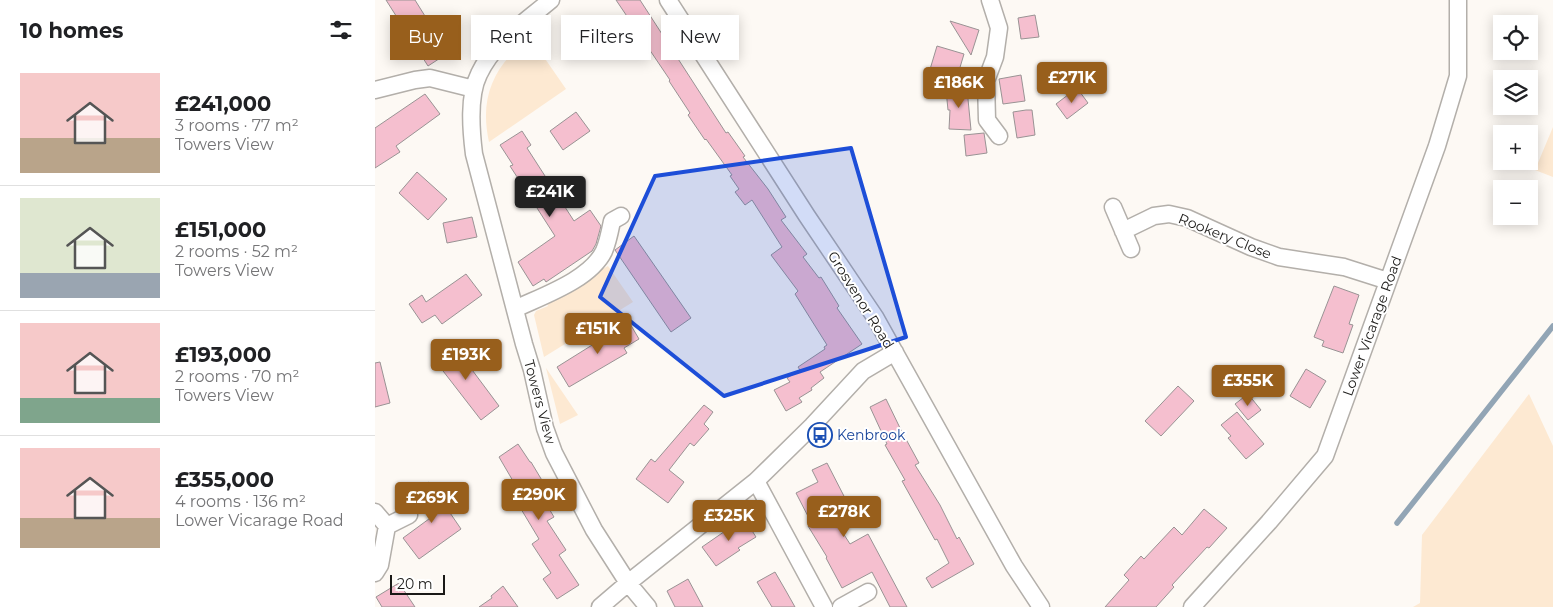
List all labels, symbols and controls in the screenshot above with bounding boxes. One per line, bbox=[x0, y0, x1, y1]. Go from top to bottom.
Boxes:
chip: Buy bbox=[390, 15, 461, 60]
chip: Rent bbox=[471, 15, 551, 60]
chip: Filters bbox=[561, 15, 651, 60]
chip: New bbox=[661, 15, 739, 60]
map controls bbox=[1493, 15, 1538, 225]
button: locate bbox=[1493, 15, 1538, 60]
icon: filters bbox=[327, 16, 355, 44]
text: 10 homes bbox=[20, 18, 123, 43]
pin: £271K bbox=[1037, 62, 1107, 104]
pin: £186K bbox=[924, 66, 994, 109]
text: £271K bbox=[1048, 68, 1096, 87]
button: layers bbox=[1493, 70, 1538, 115]
text: £186K bbox=[934, 73, 984, 92]
text: £241,000 bbox=[175, 91, 271, 116]
icon: home bbox=[60, 93, 120, 153]
text: 3 rooms · 77 m² bbox=[175, 116, 299, 135]
button: + bbox=[1493, 125, 1538, 170]
text: Towers View bbox=[175, 135, 274, 154]
pin: £241K bbox=[515, 176, 585, 218]
button: − bbox=[1493, 180, 1538, 225]
text: £241K bbox=[526, 182, 574, 201]
street label: Rookery Close bbox=[1176, 209, 1274, 263]
text: £151,000 bbox=[175, 217, 266, 242]
icon: home bbox=[60, 218, 120, 278]
text: 2 rooms · 52 m² bbox=[175, 242, 298, 261]
street label: Grosvenor Road bbox=[824, 248, 898, 352]
street label: Lower Vicarage Road bbox=[1338, 254, 1406, 398]
text: Towers View bbox=[175, 261, 274, 280]
pin: £151K bbox=[563, 312, 633, 355]
text: £151K bbox=[576, 319, 620, 338]
pin: £193K bbox=[431, 338, 501, 381]
text: £193,000 bbox=[175, 342, 271, 367]
icon: home bbox=[60, 343, 120, 403]
text: £193K bbox=[442, 345, 490, 364]
street label: Towers View bbox=[520, 358, 560, 447]
pin: £355K bbox=[1213, 364, 1283, 407]
text: 2 rooms · 70 m² bbox=[175, 367, 300, 386]
text: £355K bbox=[1223, 371, 1273, 390]
text: Towers View bbox=[175, 386, 274, 405]
bus stop icon: Kenbrook bbox=[807, 422, 833, 448]
place label: Kenbrook bbox=[837, 426, 906, 444]
text: £355,000 bbox=[175, 467, 274, 492]
icon: home bbox=[60, 468, 120, 528]
pin: £290K bbox=[504, 478, 574, 521]
pin: £269K bbox=[397, 482, 467, 524]
text: £290K bbox=[513, 485, 565, 504]
text: £269K bbox=[406, 488, 458, 507]
text: 4 rooms · 136 m² bbox=[175, 492, 306, 511]
pin: £278K bbox=[809, 496, 879, 538]
pin: £325K bbox=[694, 500, 764, 542]
text: £278K bbox=[818, 502, 870, 521]
text: £325K bbox=[704, 506, 754, 525]
text: Lower Vicarage Road bbox=[175, 511, 344, 530]
scale bar bbox=[390, 572, 445, 595]
text: 20 m bbox=[397, 575, 433, 593]

